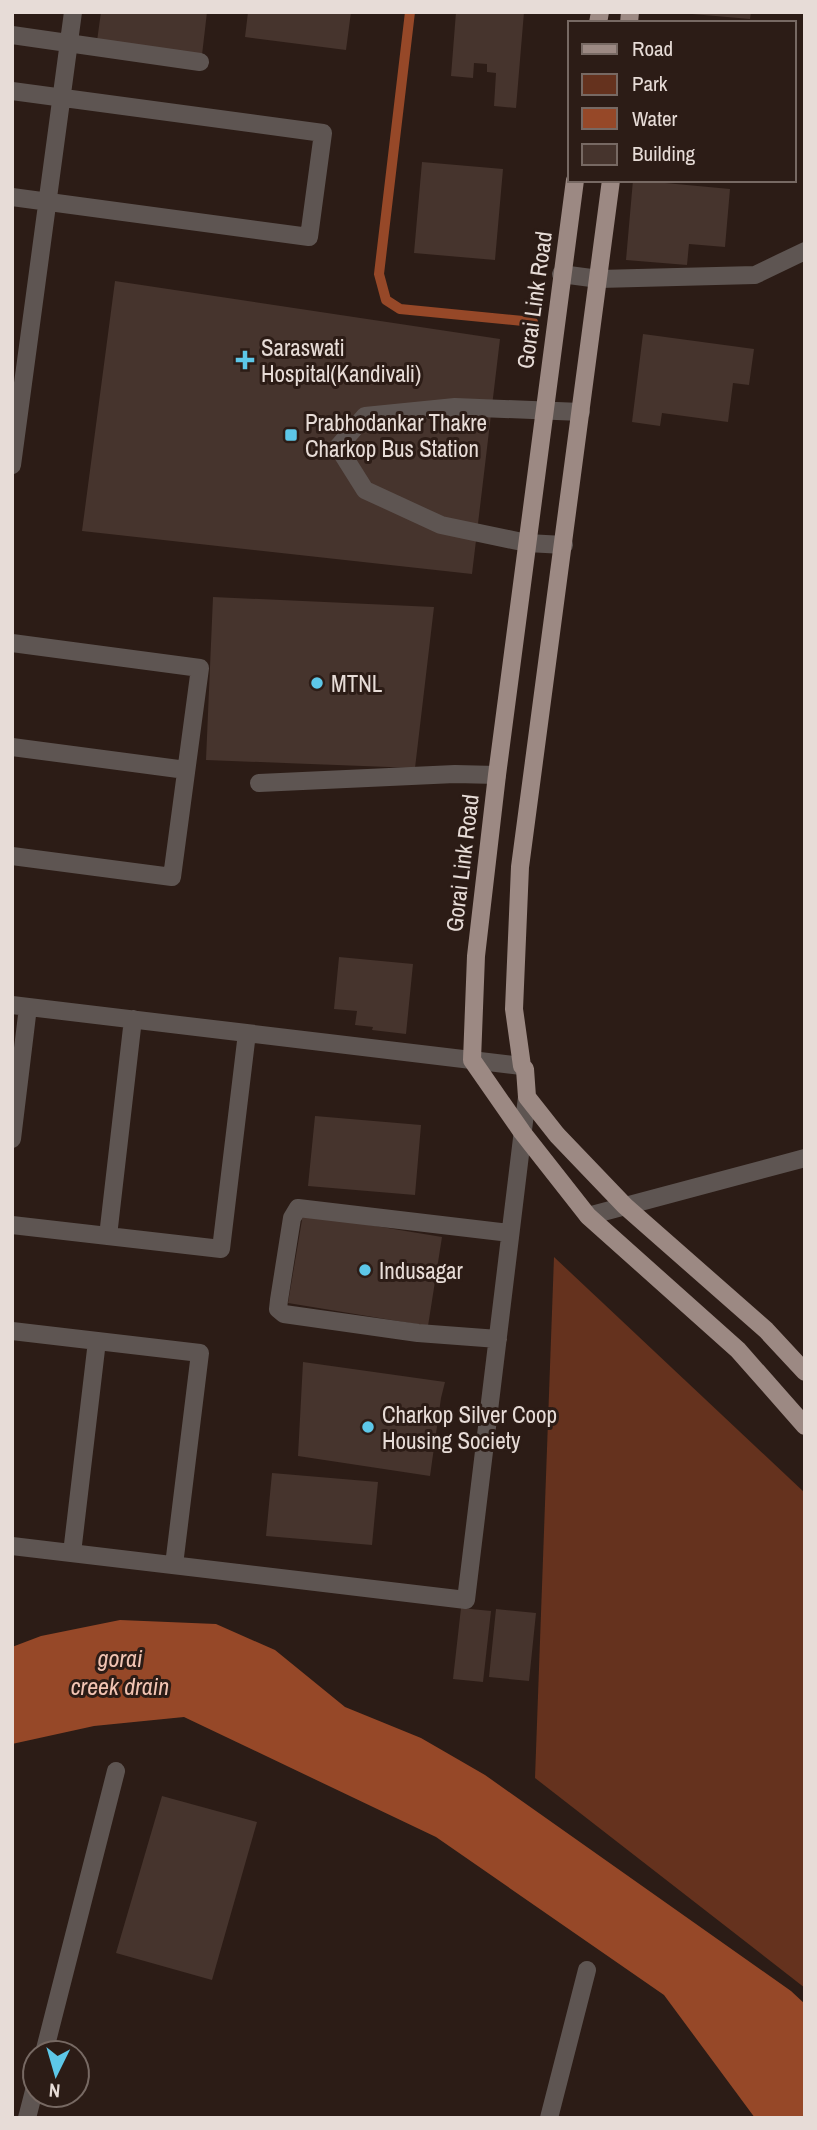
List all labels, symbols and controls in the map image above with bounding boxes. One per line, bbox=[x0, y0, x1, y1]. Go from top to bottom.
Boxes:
legend bbox=[568, 21, 796, 182]
text: Road bbox=[632, 34, 673, 63]
text: Park bbox=[632, 69, 668, 98]
text: Water bbox=[632, 104, 678, 133]
text: Building bbox=[632, 139, 696, 168]
street label: Gorai Link Road bbox=[509, 229, 559, 371]
place label: Saraswati Hospital(Kandivali) bbox=[261, 332, 421, 389]
marker: Saraswati Hospital(Kandivali) bbox=[235, 350, 255, 370]
place label: Prabhodankar Thakre Charkop Bus Station bbox=[305, 407, 487, 464]
marker: Prabhodankar Thakre Charkop Bus Station bbox=[283, 427, 299, 443]
place label: MTNL bbox=[331, 668, 383, 699]
marker: MTNL bbox=[309, 675, 325, 691]
street label: Gorai Link Road bbox=[438, 792, 486, 934]
place label: Indusagar bbox=[379, 1255, 464, 1286]
marker: Indusagar bbox=[357, 1262, 373, 1278]
place label: Charkop Silver Coop Housing Society bbox=[382, 1399, 557, 1456]
marker: Charkop Silver Coop Housing Society bbox=[360, 1419, 376, 1435]
water label: gorai creek drain bbox=[71, 1642, 169, 1702]
north arrow bbox=[21, 2039, 91, 2109]
text: N bbox=[48, 2077, 61, 2104]

